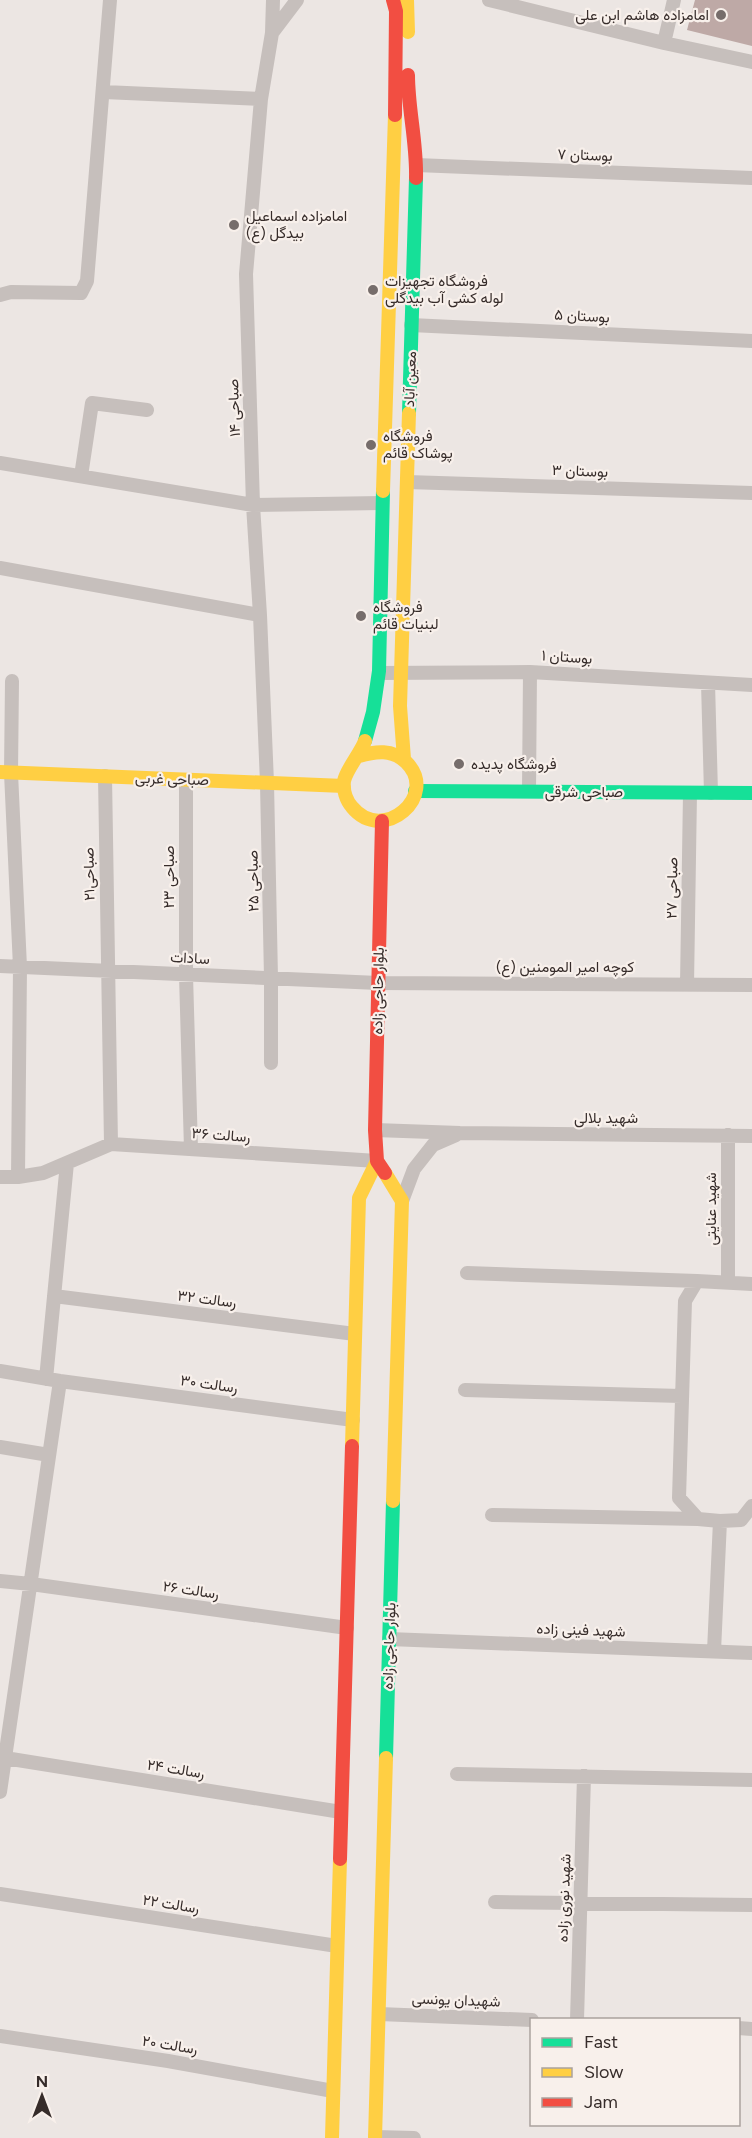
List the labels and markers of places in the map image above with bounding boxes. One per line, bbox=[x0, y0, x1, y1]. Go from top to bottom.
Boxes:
place label: امامزاده هاشم ابن علی bbox=[575, 6, 709, 25]
marker: امامزاده هاشم ابن علی bbox=[714, 8, 728, 22]
place label: امامزاده اسماعیل (ع) بیدگل bbox=[246, 207, 347, 244]
marker: امامزاده اسماعیل (ع) بیدگل bbox=[227, 218, 241, 232]
place label: فروشگاه تجهیزات لوله کشی آب بیدگلی bbox=[385, 272, 504, 308]
marker: فروشگاه تجهیزات لوله کشی آب بیدگلی bbox=[366, 283, 380, 297]
place label: فروشگاه پوشاک قائم bbox=[383, 427, 453, 463]
marker: فروشگاه پوشاک قائم bbox=[364, 438, 378, 452]
place label: فروشگاه لبنیات قائم bbox=[373, 598, 439, 634]
marker: فروشگاه لبنیات قائم bbox=[354, 609, 368, 623]
place label: فروشگاه پدیده bbox=[471, 755, 557, 774]
marker: فروشگاه پدیده bbox=[452, 757, 466, 771]

